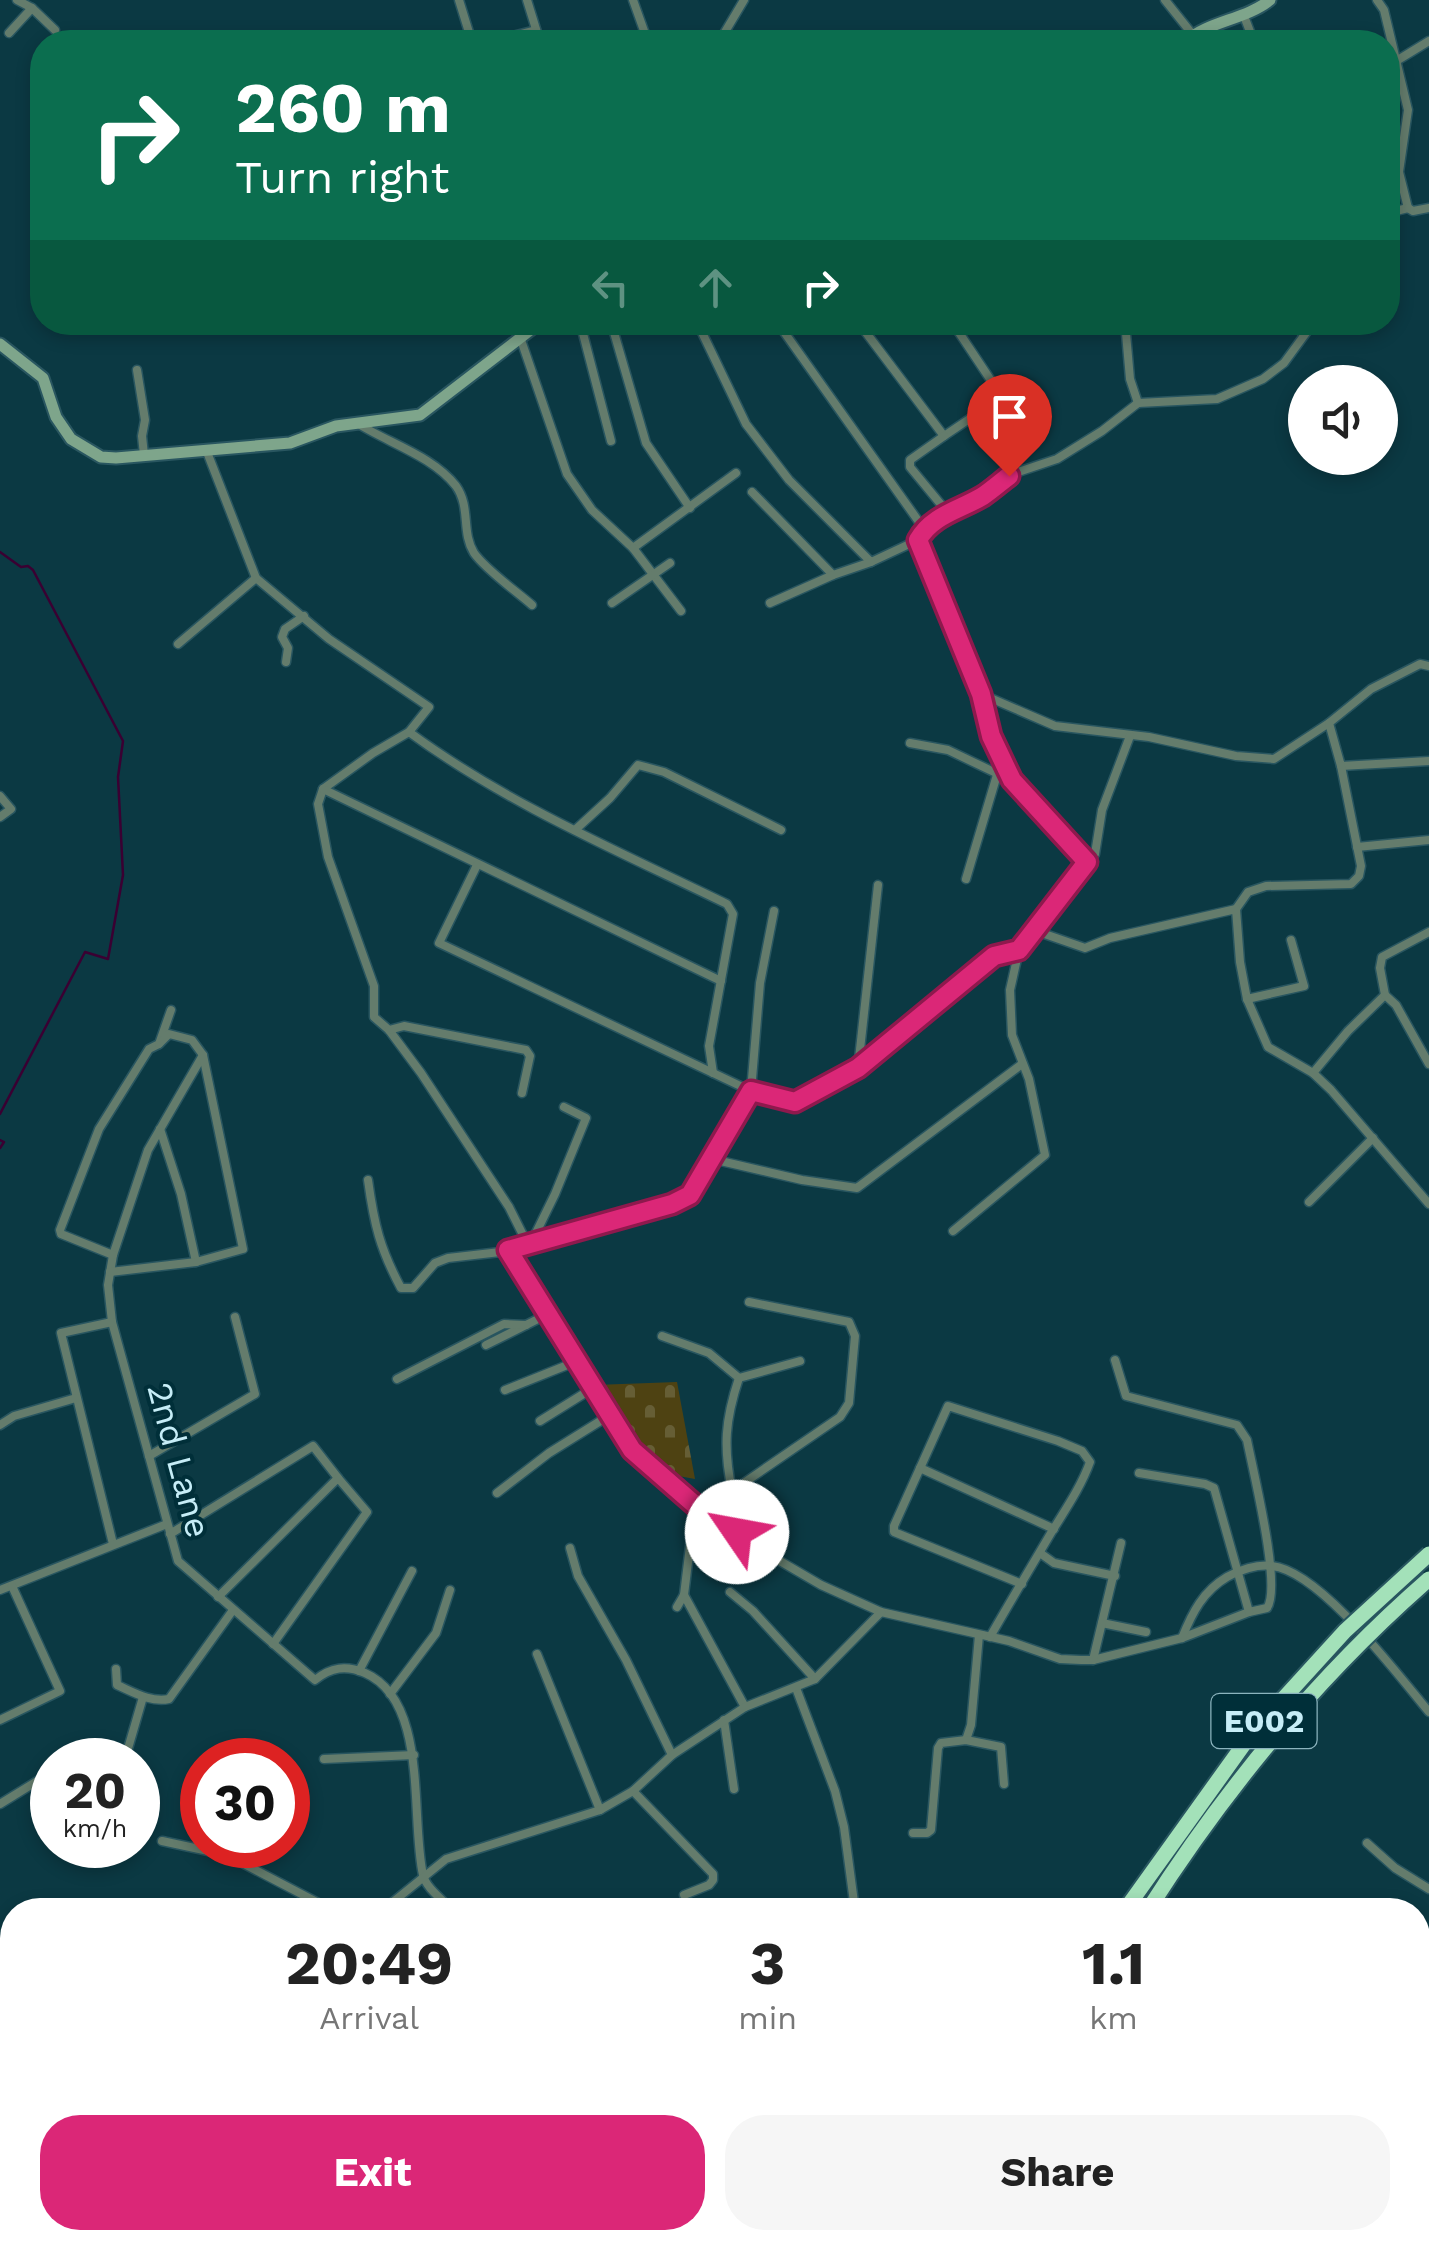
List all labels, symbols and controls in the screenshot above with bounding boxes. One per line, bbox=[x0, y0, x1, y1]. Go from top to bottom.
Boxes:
text: 260 m bbox=[235, 67, 451, 149]
icon: right bbox=[70, 70, 200, 200]
text: Turn right bbox=[235, 151, 449, 204]
icon: left bbox=[583, 260, 638, 315]
icon: ahead bbox=[688, 260, 743, 315]
icon: right bbox=[793, 260, 848, 315]
map controls bbox=[1288, 365, 1398, 475]
button: sound bbox=[1288, 365, 1398, 475]
pin bbox=[967, 374, 1052, 477]
icon: arrive bbox=[982, 389, 1037, 444]
street label: 2nd Lane bbox=[138, 1378, 220, 1542]
position arrow bbox=[685, 1480, 789, 1584]
road number: E002 bbox=[1212, 1694, 1316, 1748]
speed limit sign: 30 bbox=[180, 1738, 310, 1868]
text: 20 bbox=[64, 1761, 126, 1820]
text: km/h bbox=[63, 1814, 127, 1843]
text: 20:49 bbox=[285, 1928, 453, 1999]
text: 3 bbox=[750, 1928, 785, 1999]
text: 1.1 bbox=[1082, 1928, 1145, 1999]
text: Arrival bbox=[319, 1999, 419, 2037]
text: min bbox=[738, 1999, 797, 2037]
text: km bbox=[1089, 1999, 1138, 2037]
button: Exit bbox=[40, 2115, 705, 2230]
button: Share bbox=[725, 2115, 1390, 2230]

